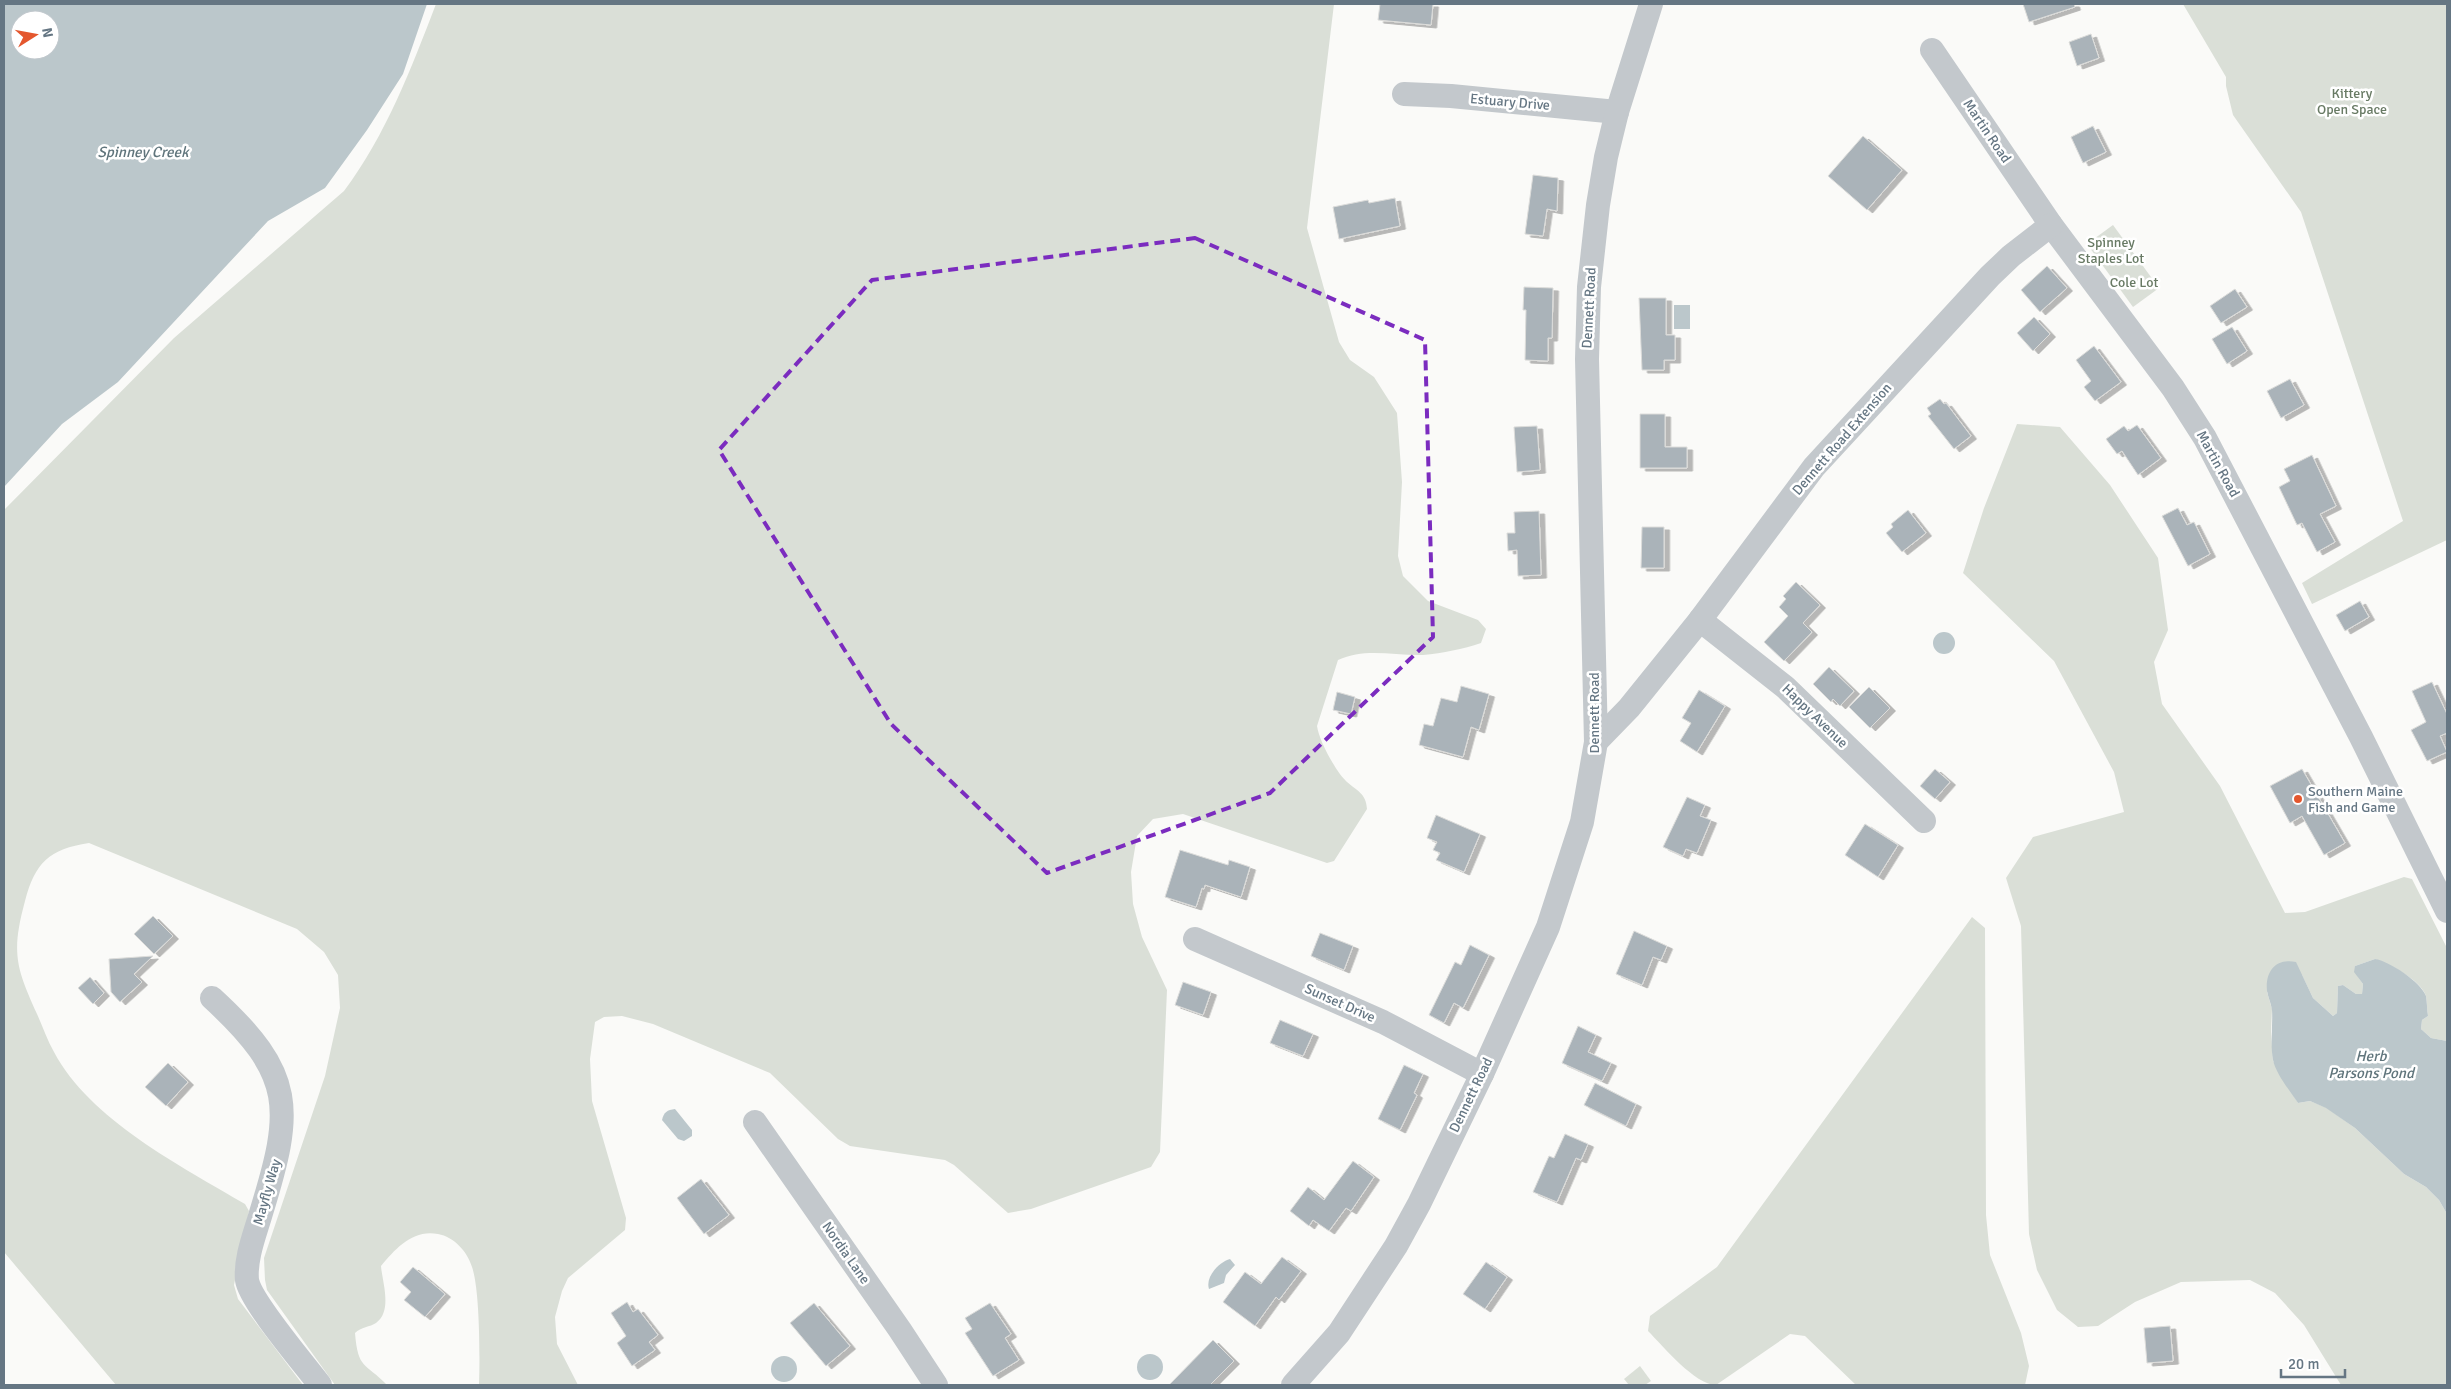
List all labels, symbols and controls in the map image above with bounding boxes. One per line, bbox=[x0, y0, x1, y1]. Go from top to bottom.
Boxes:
north arrow bbox=[10, 10, 60, 60]
text: N bbox=[38, 26, 57, 39]
park label: Kittery Open Space bbox=[2317, 85, 2387, 118]
street label: Estuary Drive bbox=[1469, 90, 1551, 114]
street label: Martin Road bbox=[1959, 96, 2015, 166]
water label: Spinney Creek bbox=[97, 143, 190, 161]
park label: Spinney Staples Lot bbox=[2078, 234, 2144, 267]
street label: Dennett Road bbox=[1578, 267, 1600, 349]
park label: Cole Lot bbox=[2110, 274, 2158, 291]
street label: Dennett Road Extension bbox=[1789, 379, 1895, 499]
street label: Martin Road bbox=[2193, 428, 2243, 500]
street label: Dennett Road bbox=[1586, 672, 1603, 754]
street label: Happy Avenue bbox=[1779, 680, 1851, 752]
place label: Southern Maine Fish and Game bbox=[2308, 783, 2403, 816]
marker: Southern Maine Fish and Game bbox=[2292, 793, 2304, 805]
street label: Sunset Drive bbox=[1302, 980, 1378, 1026]
water label: Herb Parsons Pond bbox=[2328, 1047, 2416, 1082]
street label: Dennett Road bbox=[1446, 1055, 1496, 1135]
street label: Mayfly Way bbox=[249, 1157, 285, 1227]
street label: Nordia Lane bbox=[818, 1219, 874, 1287]
scale bar bbox=[2281, 1346, 2345, 1378]
text: 20 m bbox=[2288, 1355, 2319, 1373]

